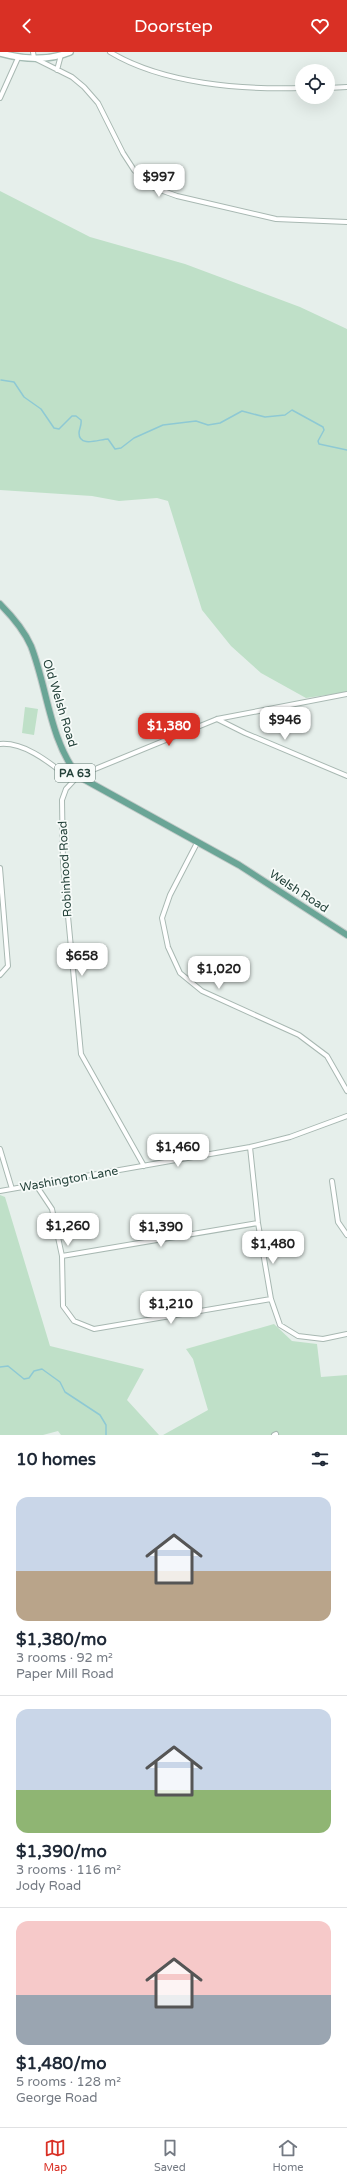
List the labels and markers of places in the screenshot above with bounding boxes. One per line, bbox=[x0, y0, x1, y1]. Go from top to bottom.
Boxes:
pin: $997 bbox=[135, 164, 183, 198]
pin: $946 bbox=[261, 707, 309, 741]
pin: $1,380 bbox=[136, 713, 202, 747]
pin: $658 bbox=[58, 943, 106, 977]
pin: $1,020 bbox=[186, 956, 252, 990]
pin: $1,460 bbox=[145, 1134, 211, 1168]
pin: $1,260 bbox=[35, 1213, 101, 1247]
pin: $1,390 bbox=[128, 1214, 194, 1248]
pin: $1,480 bbox=[240, 1231, 306, 1265]
pin: $1,210 bbox=[138, 1291, 204, 1325]

